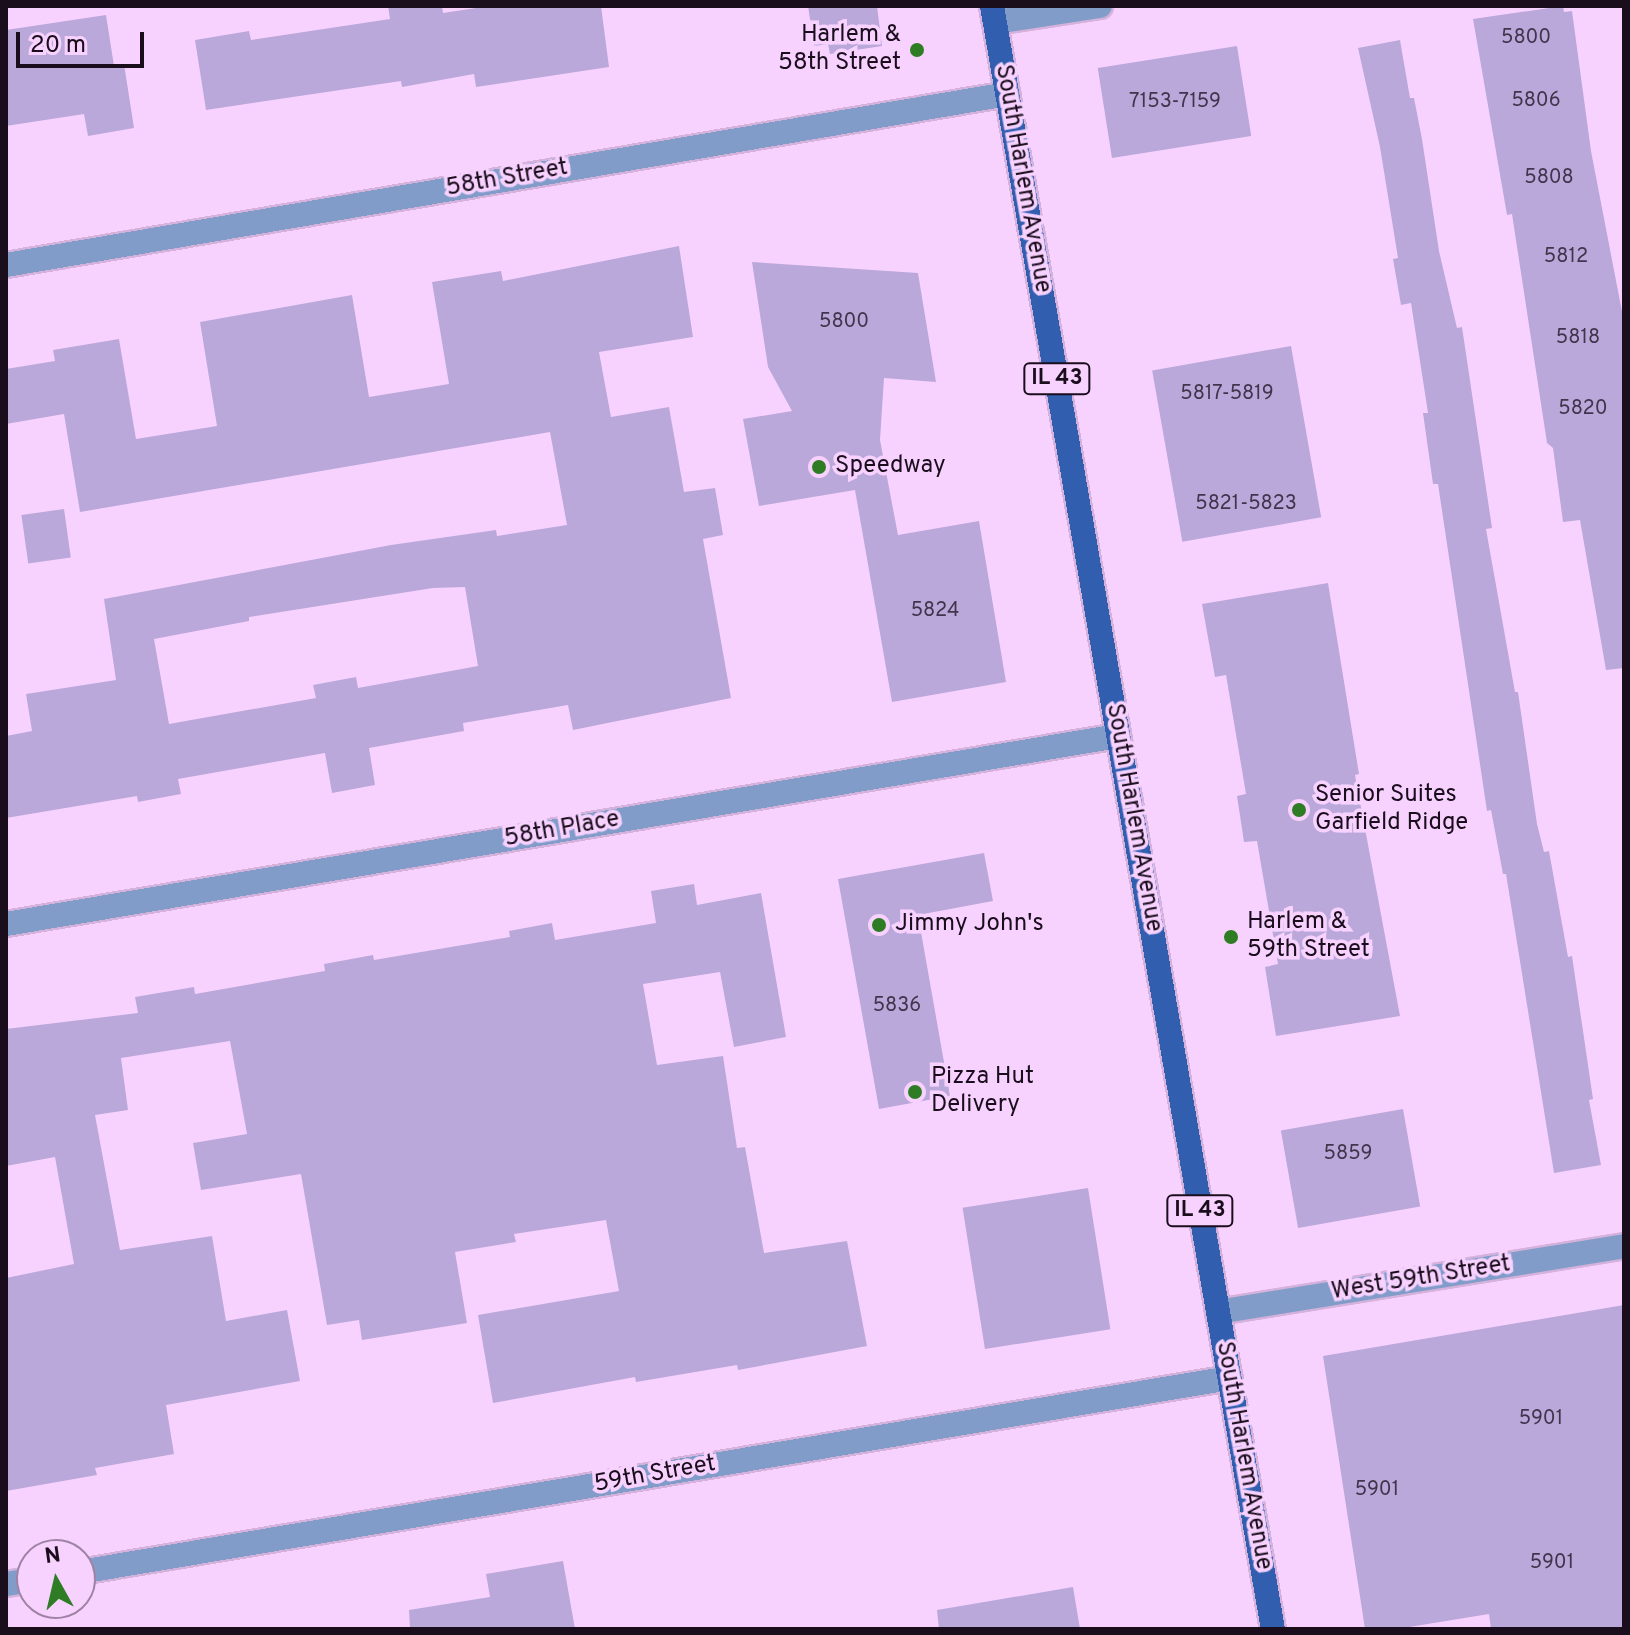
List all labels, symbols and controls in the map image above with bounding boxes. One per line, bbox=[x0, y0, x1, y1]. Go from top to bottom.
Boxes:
scale bar bbox=[20, 16, 148, 66]
place label: Harlem & 58th Street bbox=[778, 22, 901, 78]
house number: 5800 bbox=[1501, 26, 1551, 50]
text: 20 m bbox=[30, 31, 86, 61]
marker: Harlem & 58th Street bbox=[908, 41, 926, 59]
street label: South Harlem Avenue bbox=[988, 62, 1056, 296]
house number: 5806 bbox=[1511, 89, 1561, 113]
house number: 7153-7159 bbox=[1129, 90, 1221, 114]
street label: 58th Street bbox=[444, 154, 570, 204]
house number: 5808 bbox=[1524, 166, 1574, 190]
house number: 5812 bbox=[1544, 245, 1588, 269]
house number: 5800 bbox=[819, 310, 869, 334]
house number: 5818 bbox=[1556, 326, 1600, 350]
road number: IL 43 bbox=[1023, 361, 1091, 397]
house number: 5817-5819 bbox=[1180, 382, 1274, 406]
house number: 5820 bbox=[1558, 397, 1608, 421]
place label: Speedway bbox=[835, 453, 946, 481]
marker: Speedway bbox=[810, 458, 828, 476]
house number: 5821-5823 bbox=[1195, 492, 1297, 516]
house number: 5824 bbox=[911, 599, 959, 623]
street label: South Harlem Avenue bbox=[1099, 701, 1167, 935]
place label: Senior Suites Garfield Ridge bbox=[1315, 782, 1468, 838]
marker: Senior Suites Garfield Ridge bbox=[1290, 801, 1308, 819]
street label: 58th Place bbox=[502, 806, 622, 854]
place label: Harlem & 59th Street bbox=[1247, 909, 1370, 965]
place label: Jimmy John's bbox=[895, 911, 1044, 939]
marker: Jimmy John's bbox=[870, 916, 888, 934]
marker: Harlem & 59th Street bbox=[1222, 928, 1240, 946]
house number: 5836 bbox=[873, 994, 921, 1018]
place label: Pizza Hut Delivery bbox=[931, 1064, 1034, 1120]
marker: Pizza Hut Delivery bbox=[906, 1083, 924, 1101]
house number: 5859 bbox=[1324, 1142, 1372, 1166]
road number: IL 43 bbox=[1166, 1193, 1234, 1229]
street label: West 59th Street bbox=[1329, 1251, 1513, 1307]
street label: South Harlem Avenue bbox=[1209, 1339, 1277, 1573]
house number: 5901 bbox=[1519, 1407, 1563, 1431]
street label: 59th Street bbox=[592, 1450, 718, 1500]
house number: 5901 bbox=[1355, 1478, 1399, 1502]
north arrow bbox=[16, 1539, 96, 1619]
text: N bbox=[43, 1542, 63, 1571]
house number: 5901 bbox=[1530, 1551, 1574, 1575]

